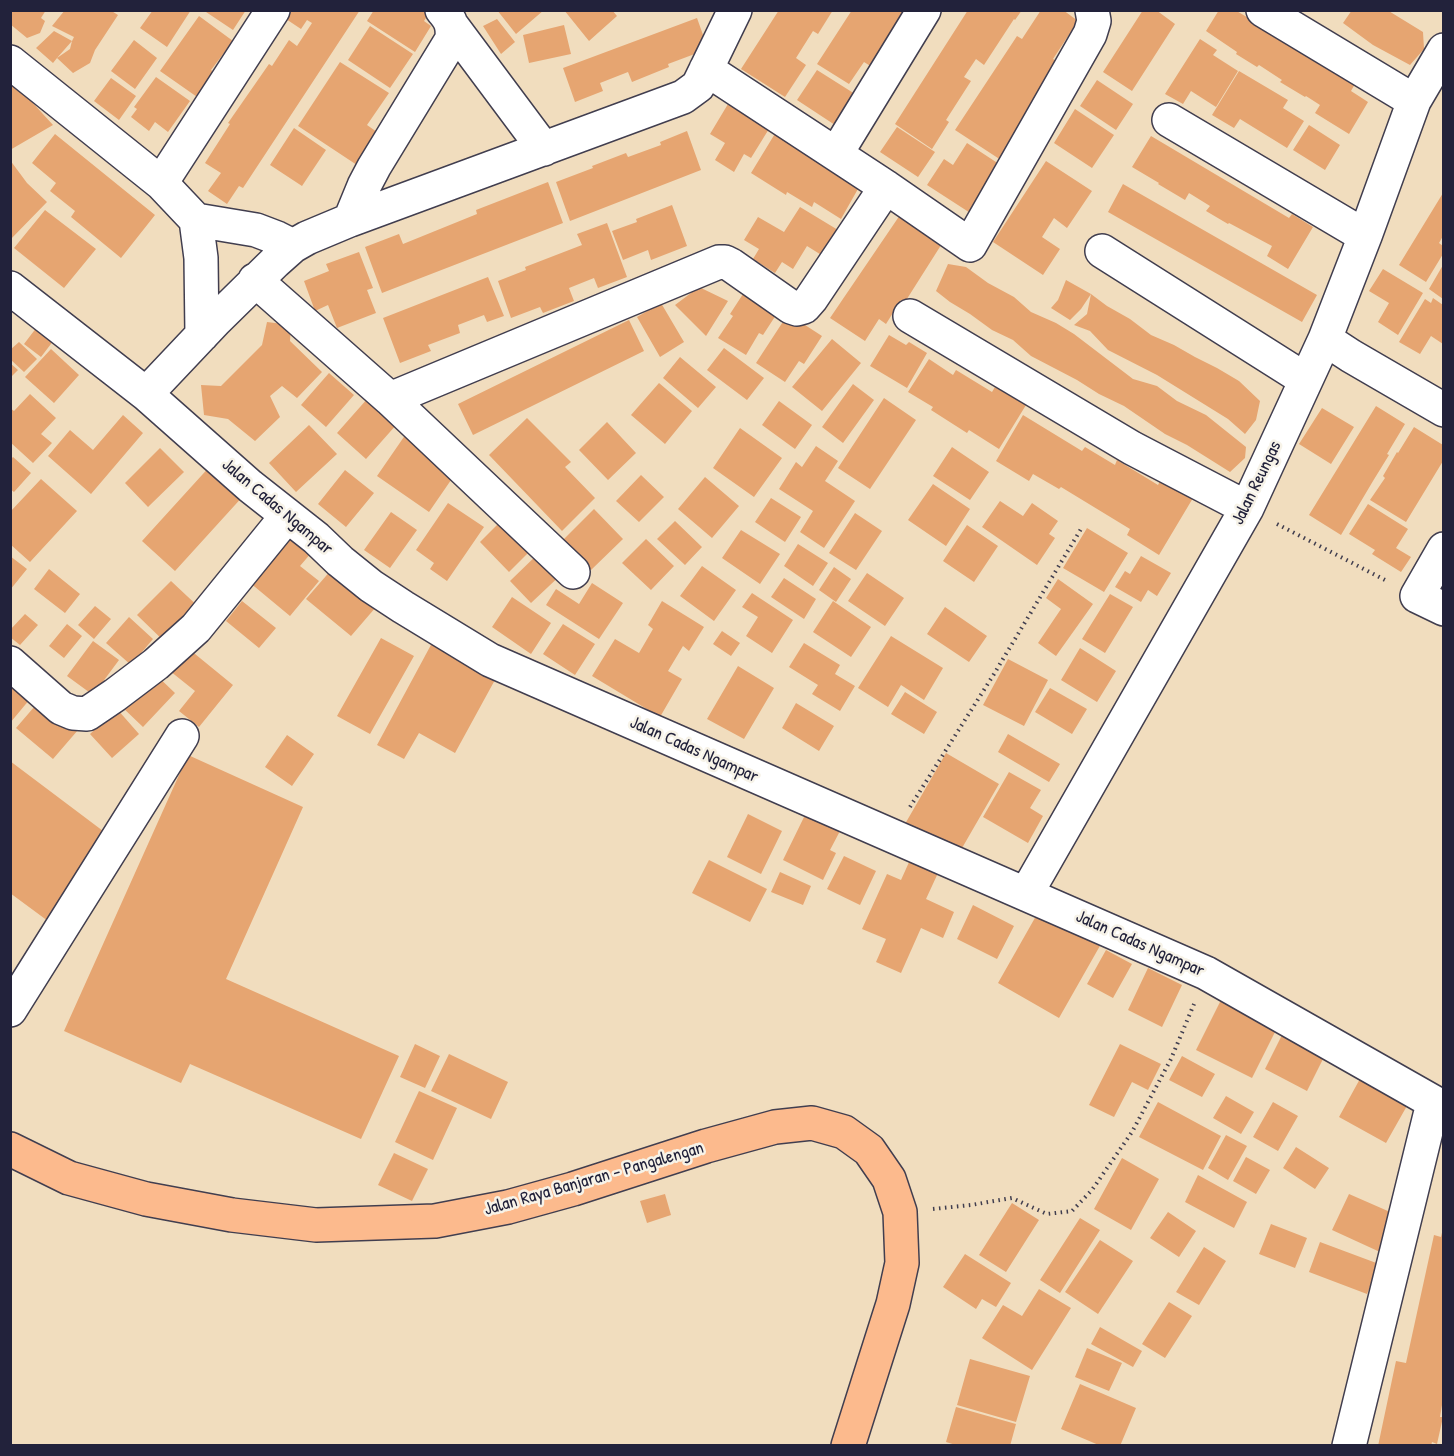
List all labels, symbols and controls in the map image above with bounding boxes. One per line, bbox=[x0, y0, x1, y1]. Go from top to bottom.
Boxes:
street label: Jalan Reungas bbox=[1227, 438, 1287, 528]
street label: Jalan Cadas Ngampar bbox=[217, 454, 337, 560]
street label: Jalan Cadas Ngampar bbox=[626, 712, 762, 788]
street label: Jalan Cadas Ngampar bbox=[1072, 906, 1208, 982]
street label: Jalan Raya Banjaran - Pangalengan bbox=[482, 1137, 706, 1221]

